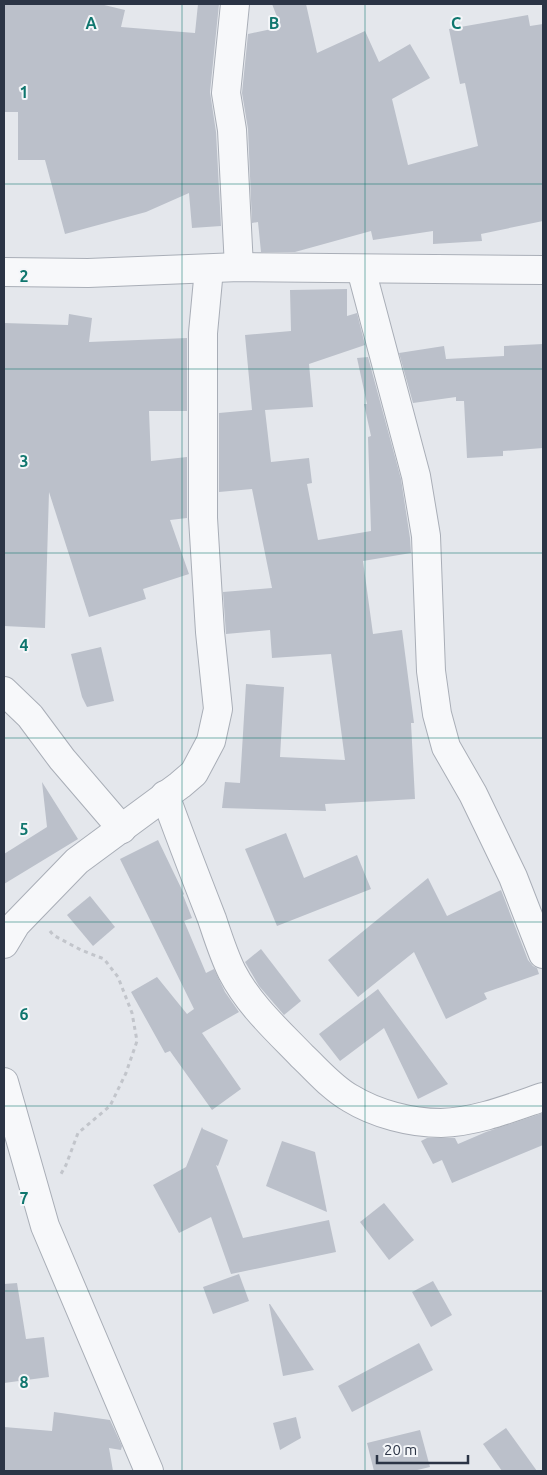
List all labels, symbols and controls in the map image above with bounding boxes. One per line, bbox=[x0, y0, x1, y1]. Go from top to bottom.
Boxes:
text: A bbox=[85, 14, 97, 32]
text: B bbox=[269, 14, 279, 32]
text: C bbox=[451, 14, 461, 32]
text: 1 bbox=[19, 83, 29, 101]
text: 2 bbox=[19, 267, 29, 285]
text: 3 bbox=[19, 452, 29, 470]
text: 4 bbox=[19, 636, 29, 654]
text: 5 bbox=[19, 820, 29, 838]
text: 6 bbox=[19, 1005, 29, 1023]
text: 7 bbox=[19, 1189, 29, 1207]
text: 8 bbox=[19, 1373, 29, 1391]
scale bar bbox=[377, 1432, 468, 1464]
text: 20 m bbox=[384, 1441, 417, 1458]

